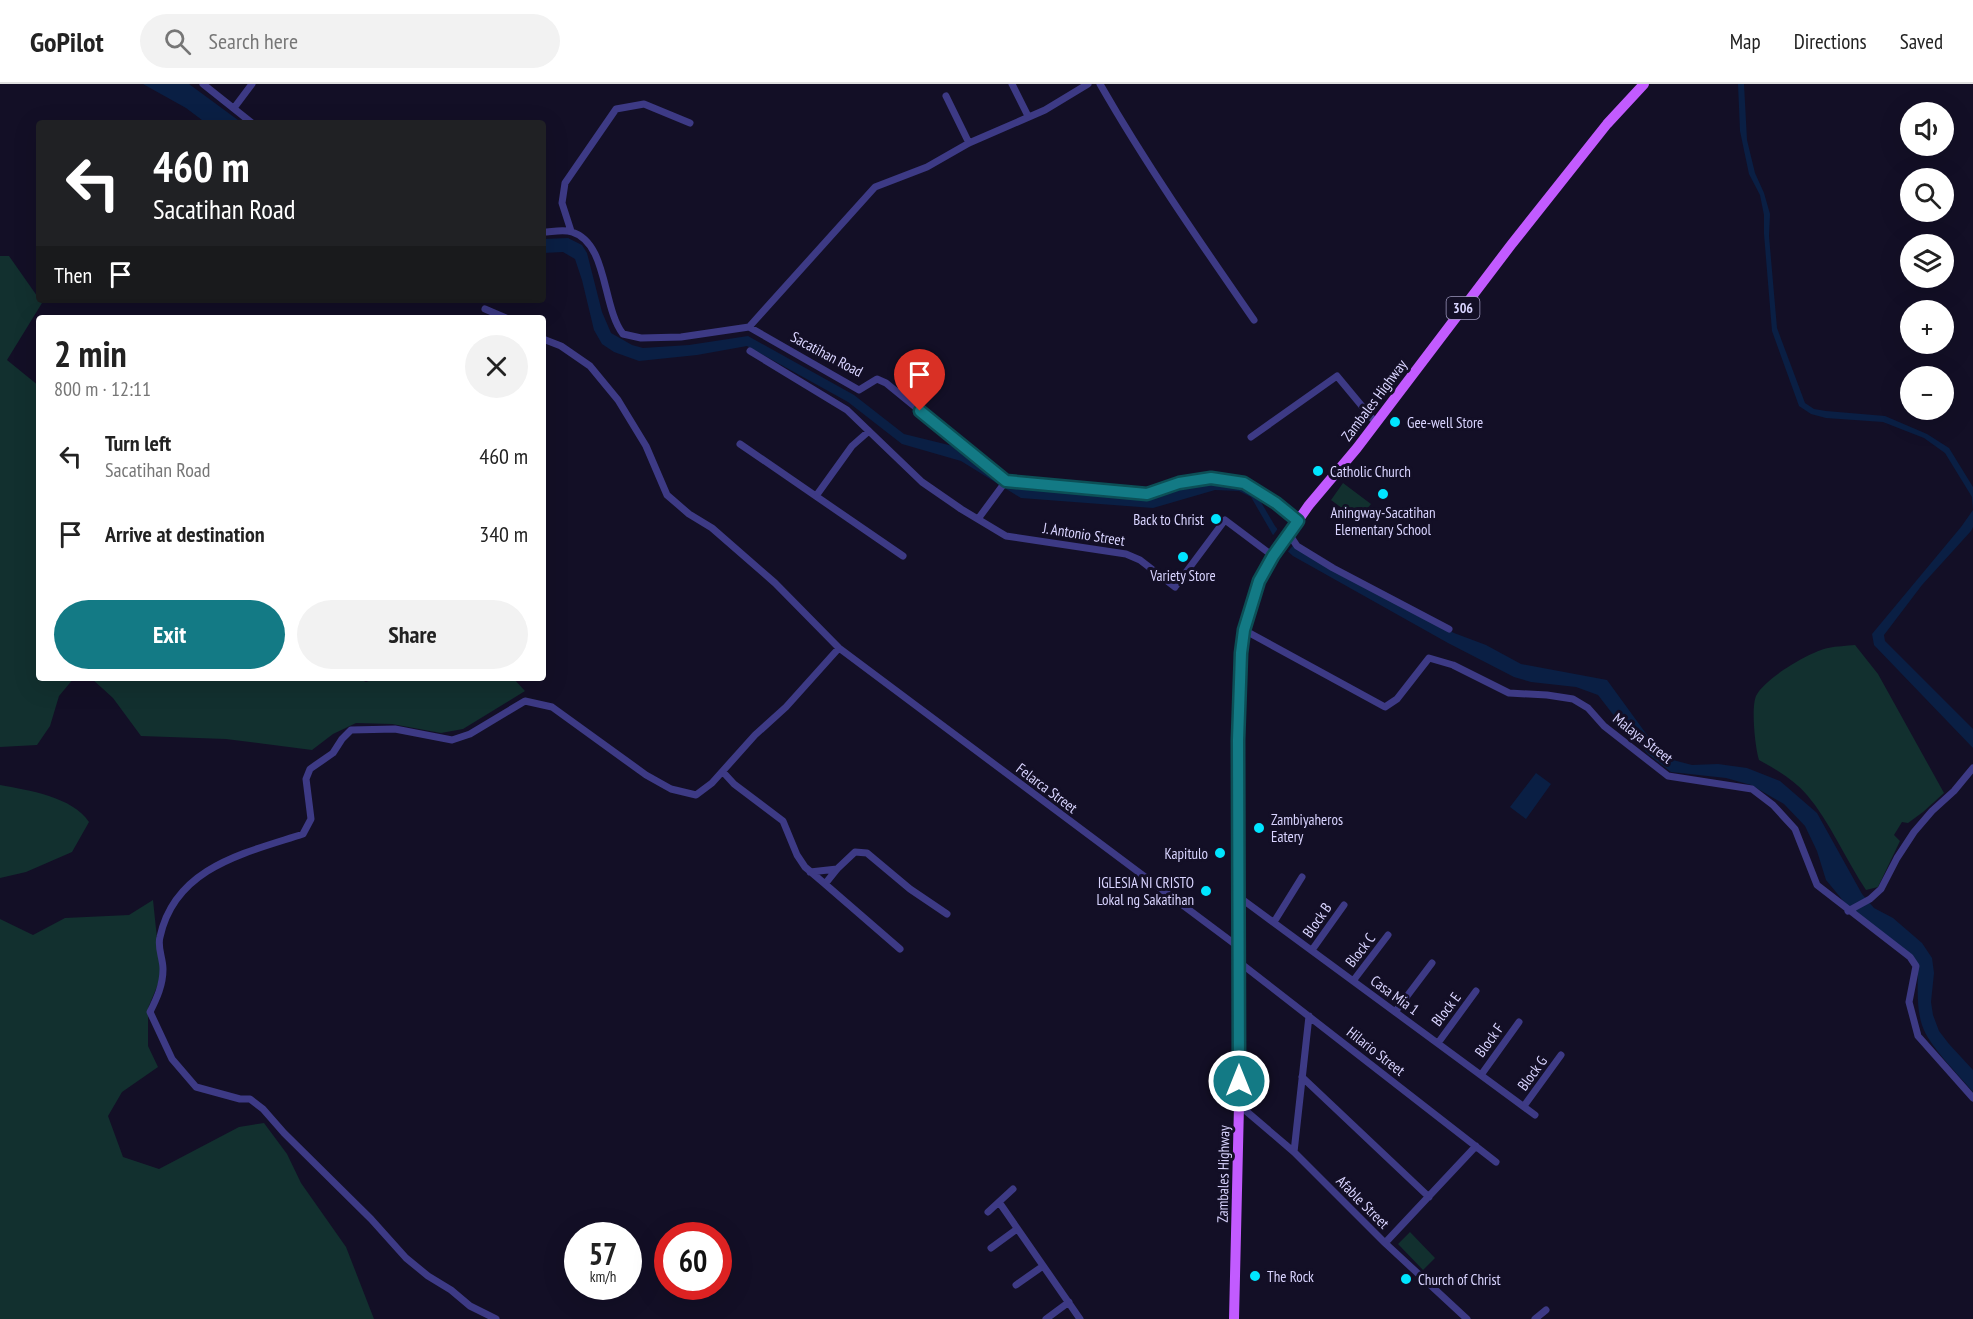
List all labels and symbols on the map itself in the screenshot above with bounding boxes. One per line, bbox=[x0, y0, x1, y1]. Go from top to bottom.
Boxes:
road number: 306 bbox=[1446, 297, 1480, 319]
street label: Sacatihan Road bbox=[788, 327, 866, 381]
pin bbox=[894, 349, 945, 411]
street label: Zambales Highway bbox=[1337, 355, 1411, 445]
place label: Gee-well Store bbox=[1407, 413, 1483, 432]
marker: Gee-well Store bbox=[1388, 415, 1402, 429]
place label: Catholic Church bbox=[1330, 462, 1411, 481]
marker: Catholic Church bbox=[1311, 464, 1325, 478]
marker: Aningway-Sacatihan Elementary School bbox=[1376, 487, 1390, 501]
place label: Aningway-Sacatihan Elementary School bbox=[1330, 503, 1436, 539]
place label: Back to Christ bbox=[1133, 510, 1204, 529]
marker: Back to Christ bbox=[1209, 512, 1223, 526]
street label: J. Antonio Street bbox=[1041, 518, 1126, 550]
marker: Variety Store bbox=[1176, 550, 1190, 564]
place label: Variety Store bbox=[1149, 566, 1216, 585]
street label: Malaya Street bbox=[1609, 709, 1677, 767]
street label: Felarca Street bbox=[1013, 759, 1081, 817]
place label: Zambiyaheros Eatery bbox=[1271, 810, 1343, 846]
marker: Zambiyaheros Eatery bbox=[1252, 821, 1266, 835]
place label: Kapitulo bbox=[1165, 844, 1208, 863]
marker: Kapitulo bbox=[1213, 846, 1227, 860]
place label: IGLESIA NI CRISTO Lokal ng Sakatihan bbox=[1096, 873, 1194, 909]
marker: IGLESIA NI CRISTO Lokal ng Sakatihan bbox=[1199, 884, 1213, 898]
street label: Block B bbox=[1298, 899, 1336, 941]
street label: Block C bbox=[1341, 929, 1379, 971]
street label: Casa Mia 1 bbox=[1367, 971, 1423, 1019]
street label: Block E bbox=[1427, 988, 1465, 1030]
street label: Block F bbox=[1470, 1019, 1508, 1061]
street label: Hilario Street bbox=[1343, 1022, 1409, 1080]
position arrow bbox=[1207, 1049, 1271, 1113]
street label: Block G bbox=[1513, 1052, 1551, 1094]
street label: Zambales Highway bbox=[1213, 1125, 1233, 1223]
street label: Afable Street bbox=[1332, 1171, 1394, 1233]
speed limit sign: 60 bbox=[654, 1222, 732, 1300]
place label: The Rock bbox=[1267, 1267, 1314, 1286]
marker: The Rock bbox=[1248, 1269, 1262, 1283]
place label: Church of Christ bbox=[1418, 1270, 1501, 1289]
marker: Church of Christ bbox=[1399, 1272, 1413, 1286]

